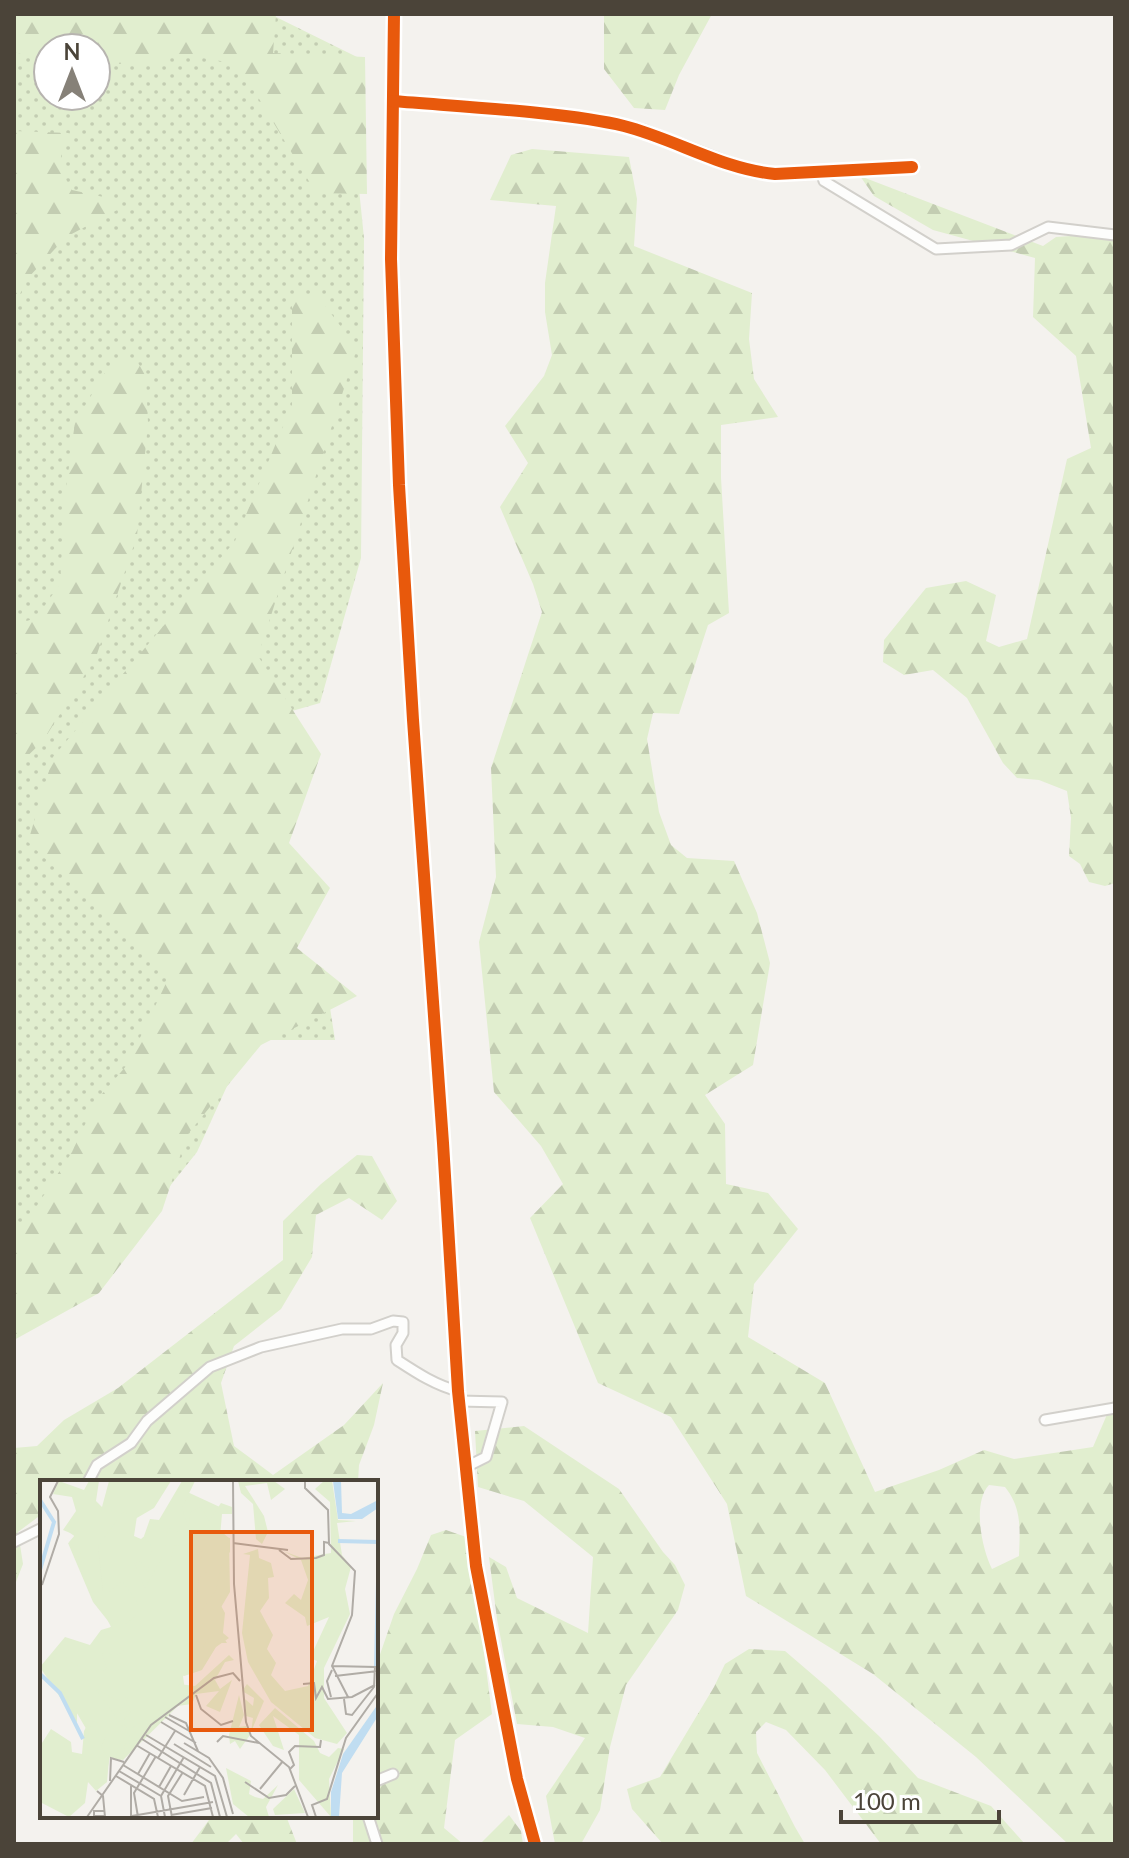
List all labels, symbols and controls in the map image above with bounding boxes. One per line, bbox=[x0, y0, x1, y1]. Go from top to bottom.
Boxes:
north arrow bbox=[32, 32, 112, 112]
text: N bbox=[64, 38, 80, 65]
inset map bbox=[40, 1480, 378, 1818]
scale bar bbox=[841, 1774, 999, 1824]
text: 100 m bbox=[853, 1786, 921, 1815]

